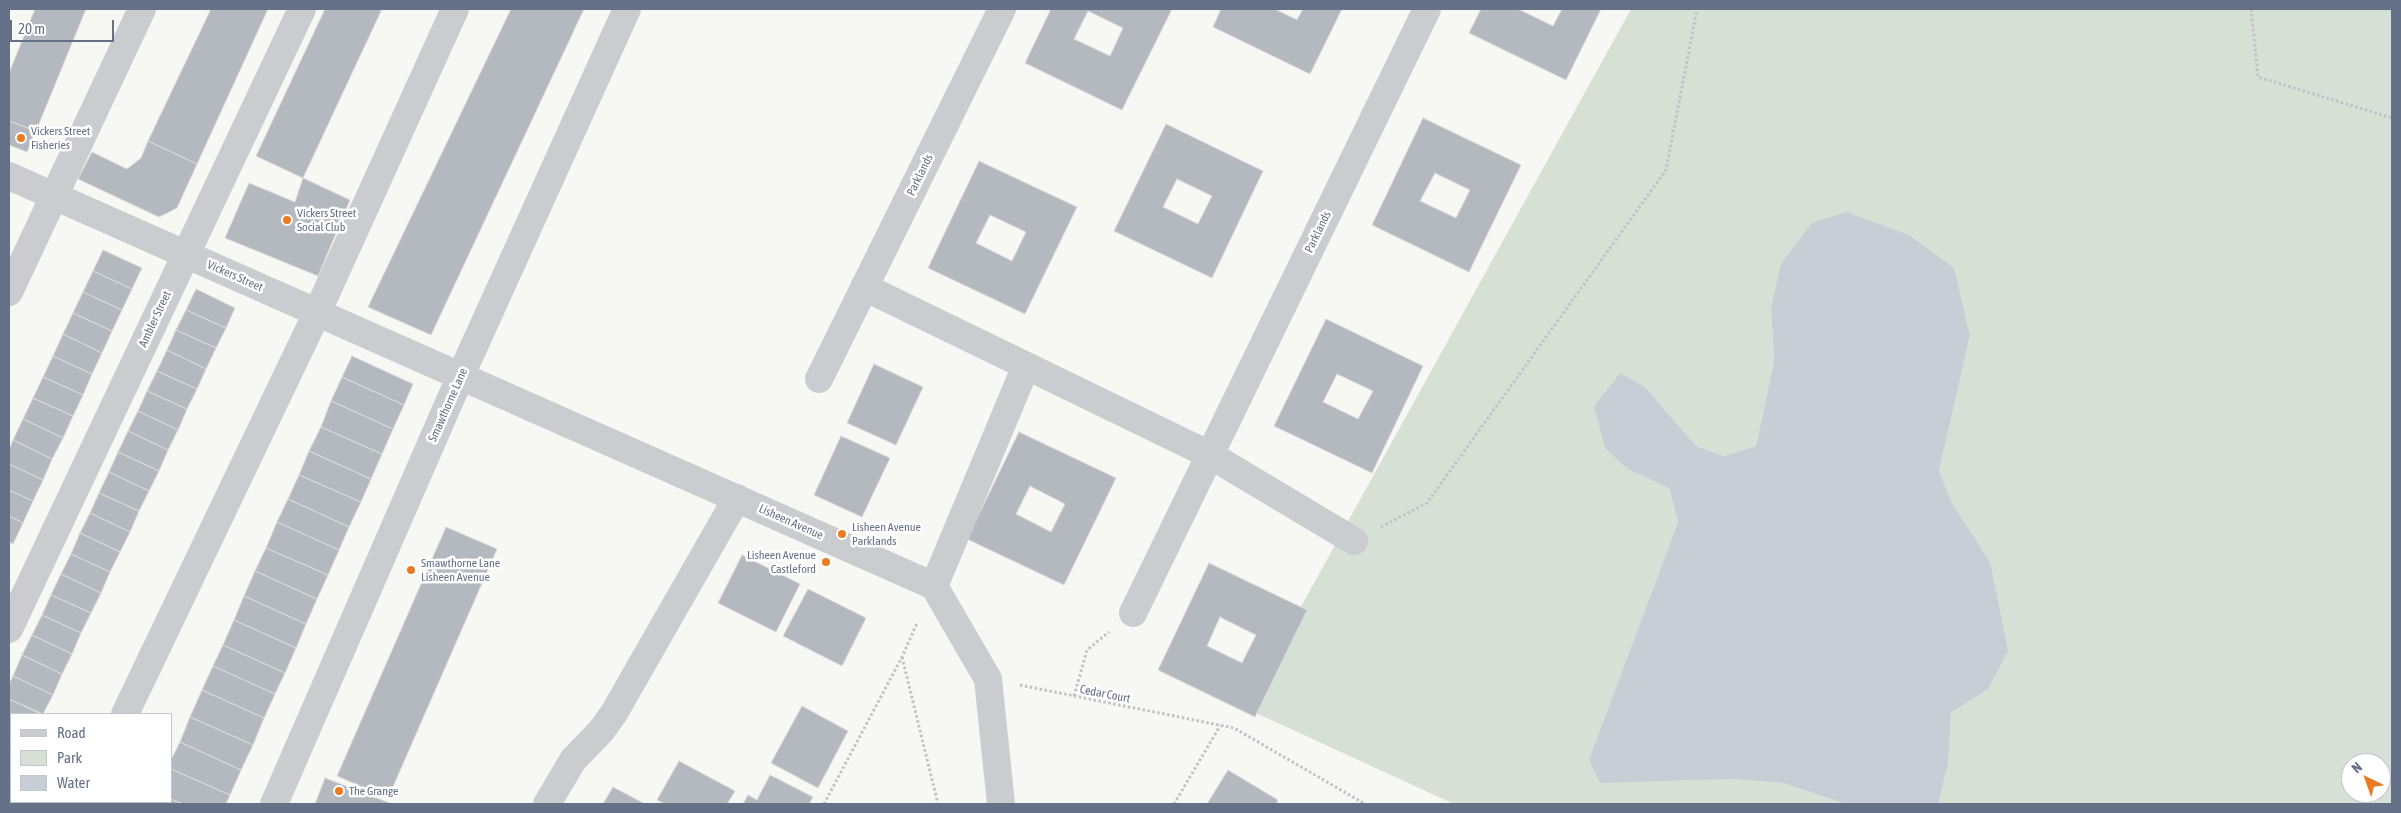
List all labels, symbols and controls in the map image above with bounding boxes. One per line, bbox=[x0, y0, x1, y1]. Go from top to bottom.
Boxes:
scale bar bbox=[12, 10, 116, 42]
text: 20 m bbox=[18, 20, 45, 37]
place label: Vickers Street Fisheries bbox=[31, 124, 90, 152]
marker: Vickers Street Fisheries bbox=[15, 132, 27, 144]
street label: Parklands bbox=[904, 152, 936, 198]
place label: Vickers Street Social Club bbox=[297, 206, 356, 234]
street label: Parklands bbox=[1302, 209, 1334, 255]
marker: Vickers Street Social Club bbox=[281, 214, 293, 226]
street label: Vickers Street bbox=[205, 257, 265, 295]
street label: Ambler Street bbox=[136, 289, 174, 349]
street label: Smawthorne Lane bbox=[425, 366, 471, 444]
street label: Lisheen Avenue bbox=[757, 501, 825, 543]
place label: Lisheen Avenue Parklands bbox=[852, 520, 921, 548]
marker: Lisheen Avenue Parklands bbox=[836, 528, 848, 540]
place label: Lisheen Avenue Castleford bbox=[747, 548, 816, 576]
place label: Smawthorne Lane Lisheen Avenue bbox=[421, 556, 500, 584]
marker: Lisheen Avenue Castleford bbox=[820, 556, 832, 568]
marker: Smawthorne Lane Lisheen Avenue bbox=[405, 564, 417, 576]
street label: Cedar Court bbox=[1079, 682, 1131, 706]
legend bbox=[10, 713, 172, 803]
text: Road bbox=[57, 724, 86, 741]
text: Park bbox=[57, 749, 82, 766]
north arrow bbox=[2341, 753, 2391, 803]
text: N bbox=[2348, 759, 2365, 776]
text: Water bbox=[57, 774, 90, 791]
place label: The Grange bbox=[349, 784, 398, 798]
marker: The Grange bbox=[333, 785, 345, 797]

